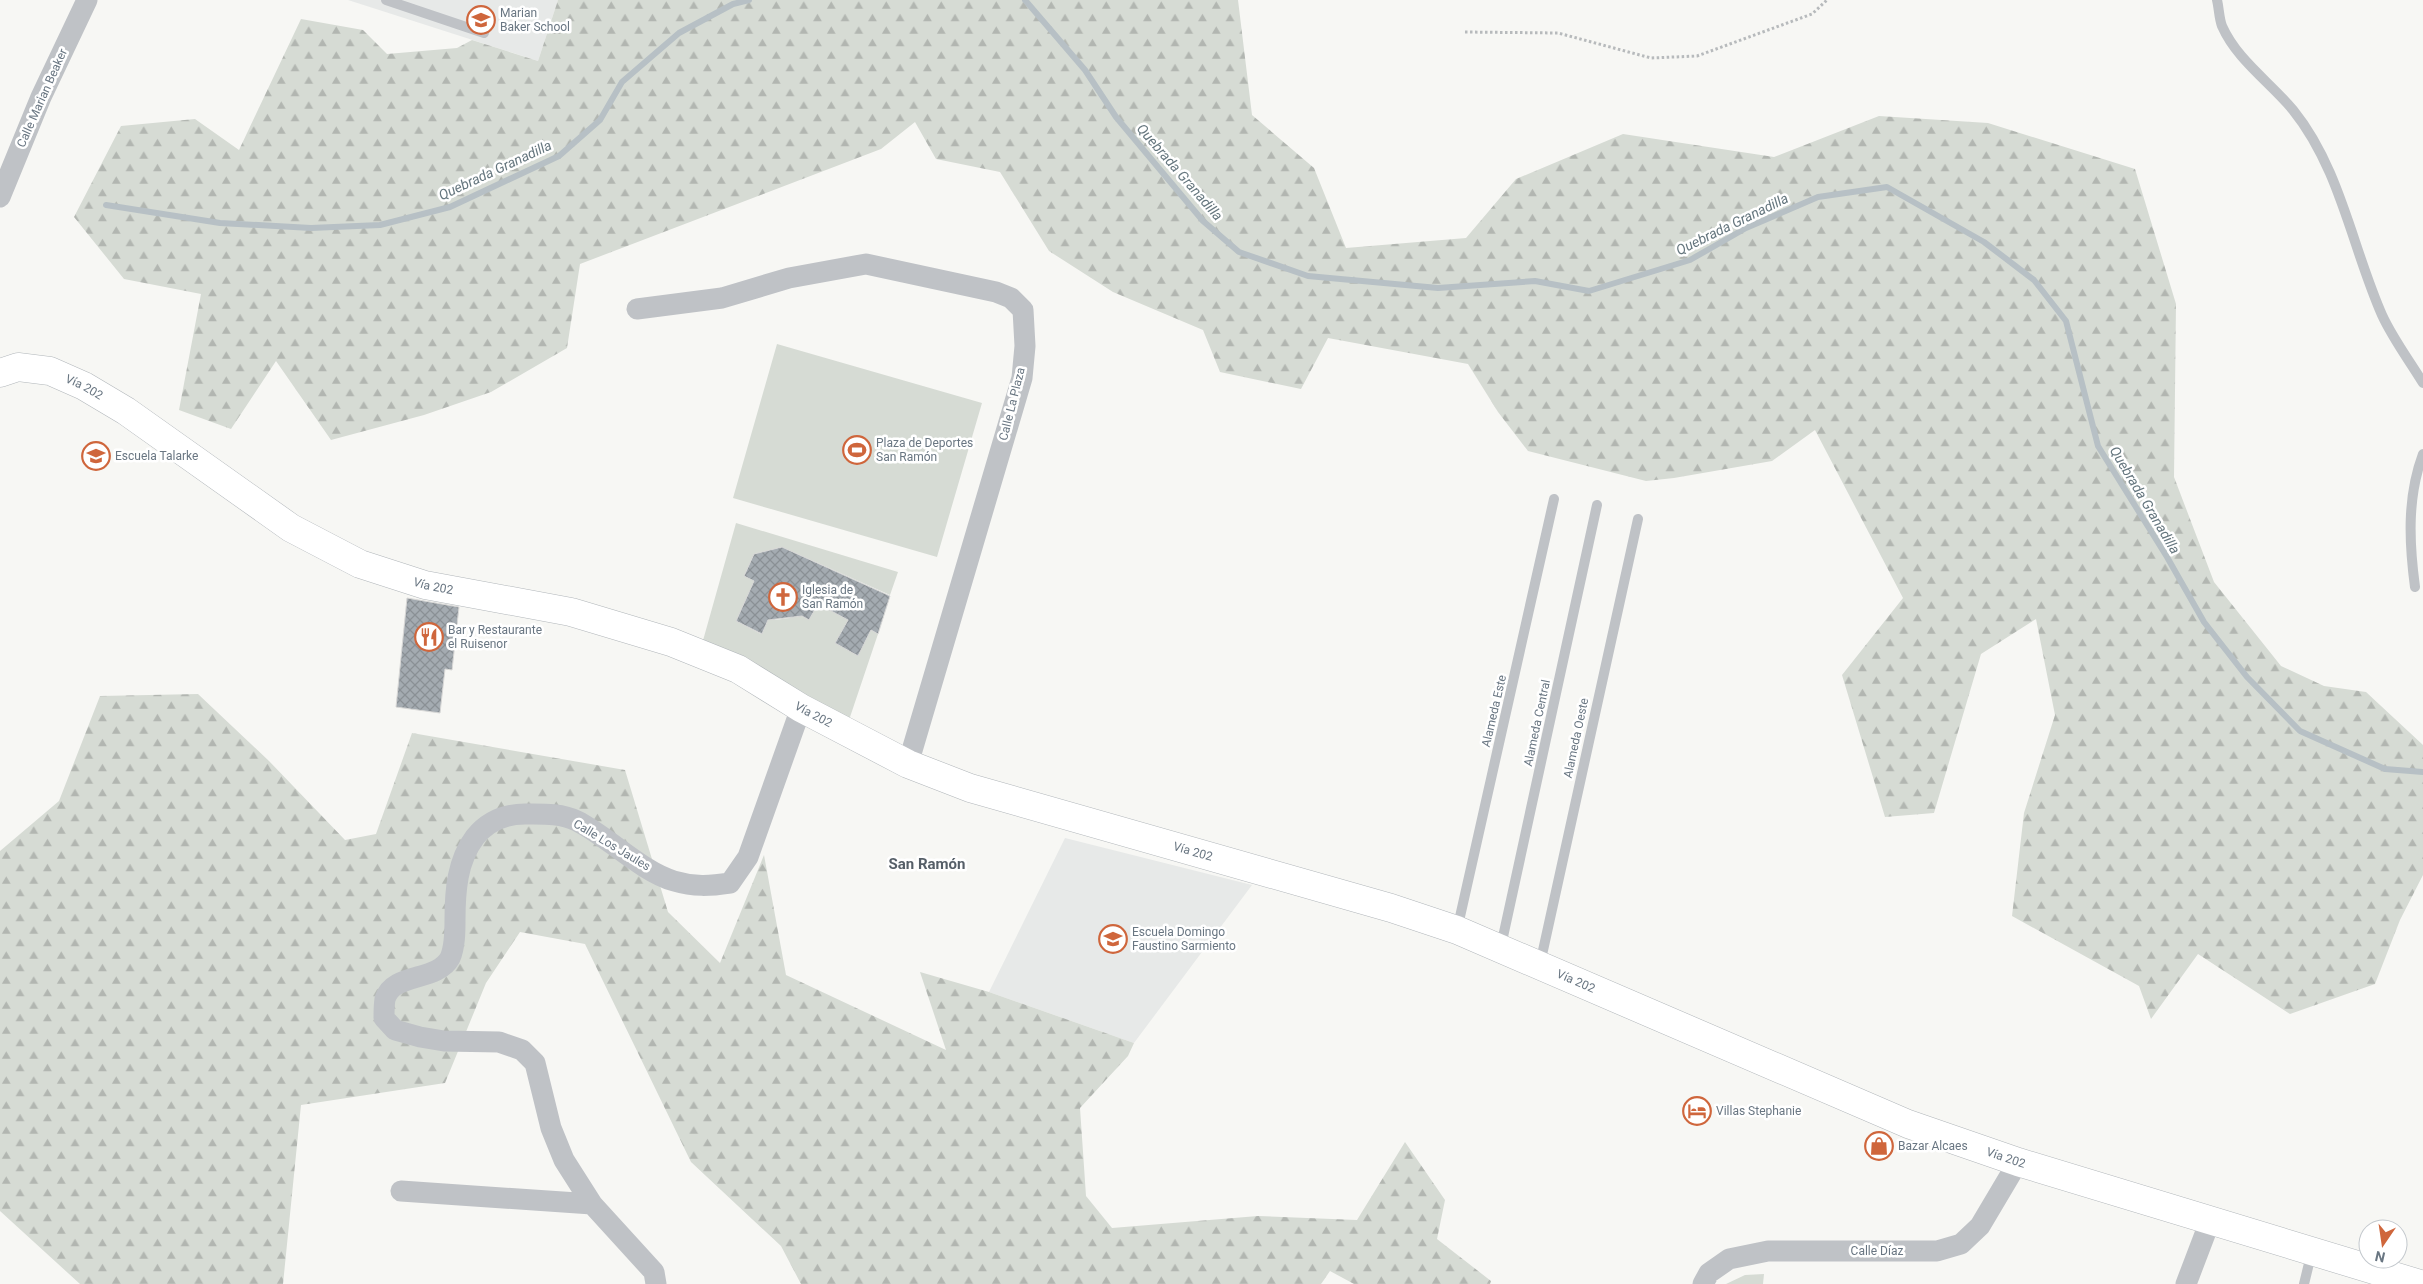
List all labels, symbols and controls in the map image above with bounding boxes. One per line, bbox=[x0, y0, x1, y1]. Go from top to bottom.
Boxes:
school or university icon: Marian Baker School bbox=[466, 5, 496, 35]
place label: Marian Baker School bbox=[500, 6, 570, 34]
street label: Calle Marian Beaker bbox=[14, 47, 70, 149]
water label: Quebrada Granadilla bbox=[1134, 120, 1226, 224]
water label: Quebrada Granadilla bbox=[436, 137, 554, 203]
water label: Quebrada Granadilla bbox=[1673, 190, 1791, 258]
street label: Calle La Plaza bbox=[996, 366, 1028, 442]
street label: Vía 202 bbox=[63, 372, 106, 403]
sports icon: Plaza de Deportes San Ramón bbox=[842, 435, 872, 465]
place label: Plaza de Deportes San Ramón bbox=[876, 436, 973, 464]
school or university icon: Escuela Talarke bbox=[81, 441, 111, 471]
water label: Quebrada Granadilla bbox=[2107, 443, 2183, 557]
place label: Escuela Talarke bbox=[115, 449, 198, 463]
street label: Vía 202 bbox=[412, 575, 455, 597]
church icon: Iglesia de San Ramón bbox=[768, 582, 798, 612]
place label: Iglesia de San Ramón bbox=[802, 583, 863, 611]
restaurant icon: Bar y Restaurante el Ruisenor bbox=[414, 622, 444, 652]
place label: Bar y Restaurante el Ruisenor bbox=[448, 623, 542, 651]
street label: Alameda Este bbox=[1479, 674, 1509, 748]
street label: Alameda Central bbox=[1521, 678, 1553, 768]
street label: Alameda Oeste bbox=[1561, 697, 1591, 779]
street label: Vía 202 bbox=[792, 699, 835, 730]
street label: Calle Los Jaules bbox=[571, 817, 653, 873]
street label: Vía 202 bbox=[1172, 839, 1215, 864]
district label: San Ramón bbox=[889, 855, 965, 873]
school or university icon: Escuela Domingo Faustino Sarmiento bbox=[1098, 924, 1128, 954]
place label: Escuela Domingo Faustino Sarmiento bbox=[1132, 925, 1236, 953]
street label: Vía 202 bbox=[1555, 967, 1598, 996]
hotel icon: Villas Stephanie bbox=[1682, 1096, 1712, 1126]
place label: Villas Stephanie bbox=[1716, 1104, 1801, 1118]
shop icon: Bazar Alcaes bbox=[1864, 1131, 1894, 1161]
place label: Bazar Alcaes bbox=[1898, 1139, 1968, 1153]
street label: Vía 202 bbox=[1985, 1145, 2027, 1171]
north arrow bbox=[2358, 1219, 2408, 1269]
street label: Calle Díaz bbox=[1851, 1244, 1903, 1258]
text: N bbox=[2373, 1248, 2387, 1266]

